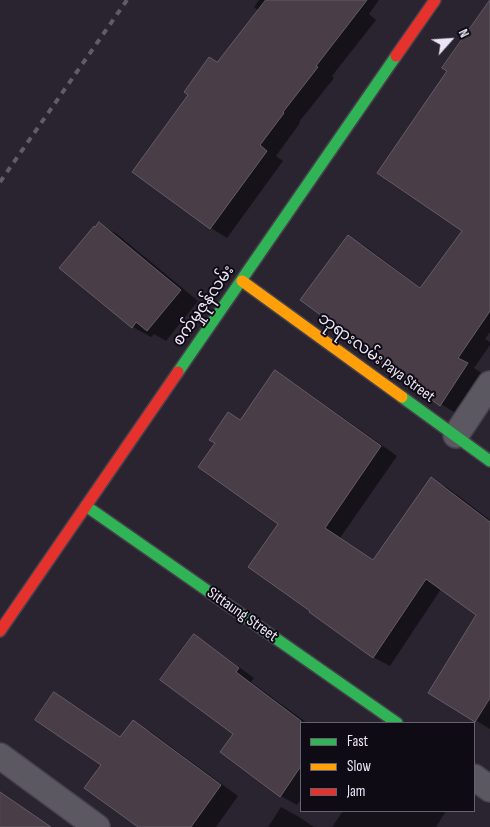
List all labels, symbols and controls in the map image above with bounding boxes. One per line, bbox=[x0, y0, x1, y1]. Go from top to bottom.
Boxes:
north arrow bbox=[425, 15, 475, 65]
text: N bbox=[455, 26, 473, 40]
street label: စက်မှုဇုန်လမ်း bbox=[169, 262, 239, 350]
street label: ဘုရားလမ်း Paya Street bbox=[314, 309, 438, 407]
street label: Sittaung Street bbox=[203, 584, 281, 646]
legend bbox=[300, 722, 475, 812]
text: Fast bbox=[347, 732, 368, 751]
text: Slow bbox=[347, 757, 371, 776]
text: Jam bbox=[347, 782, 365, 801]

